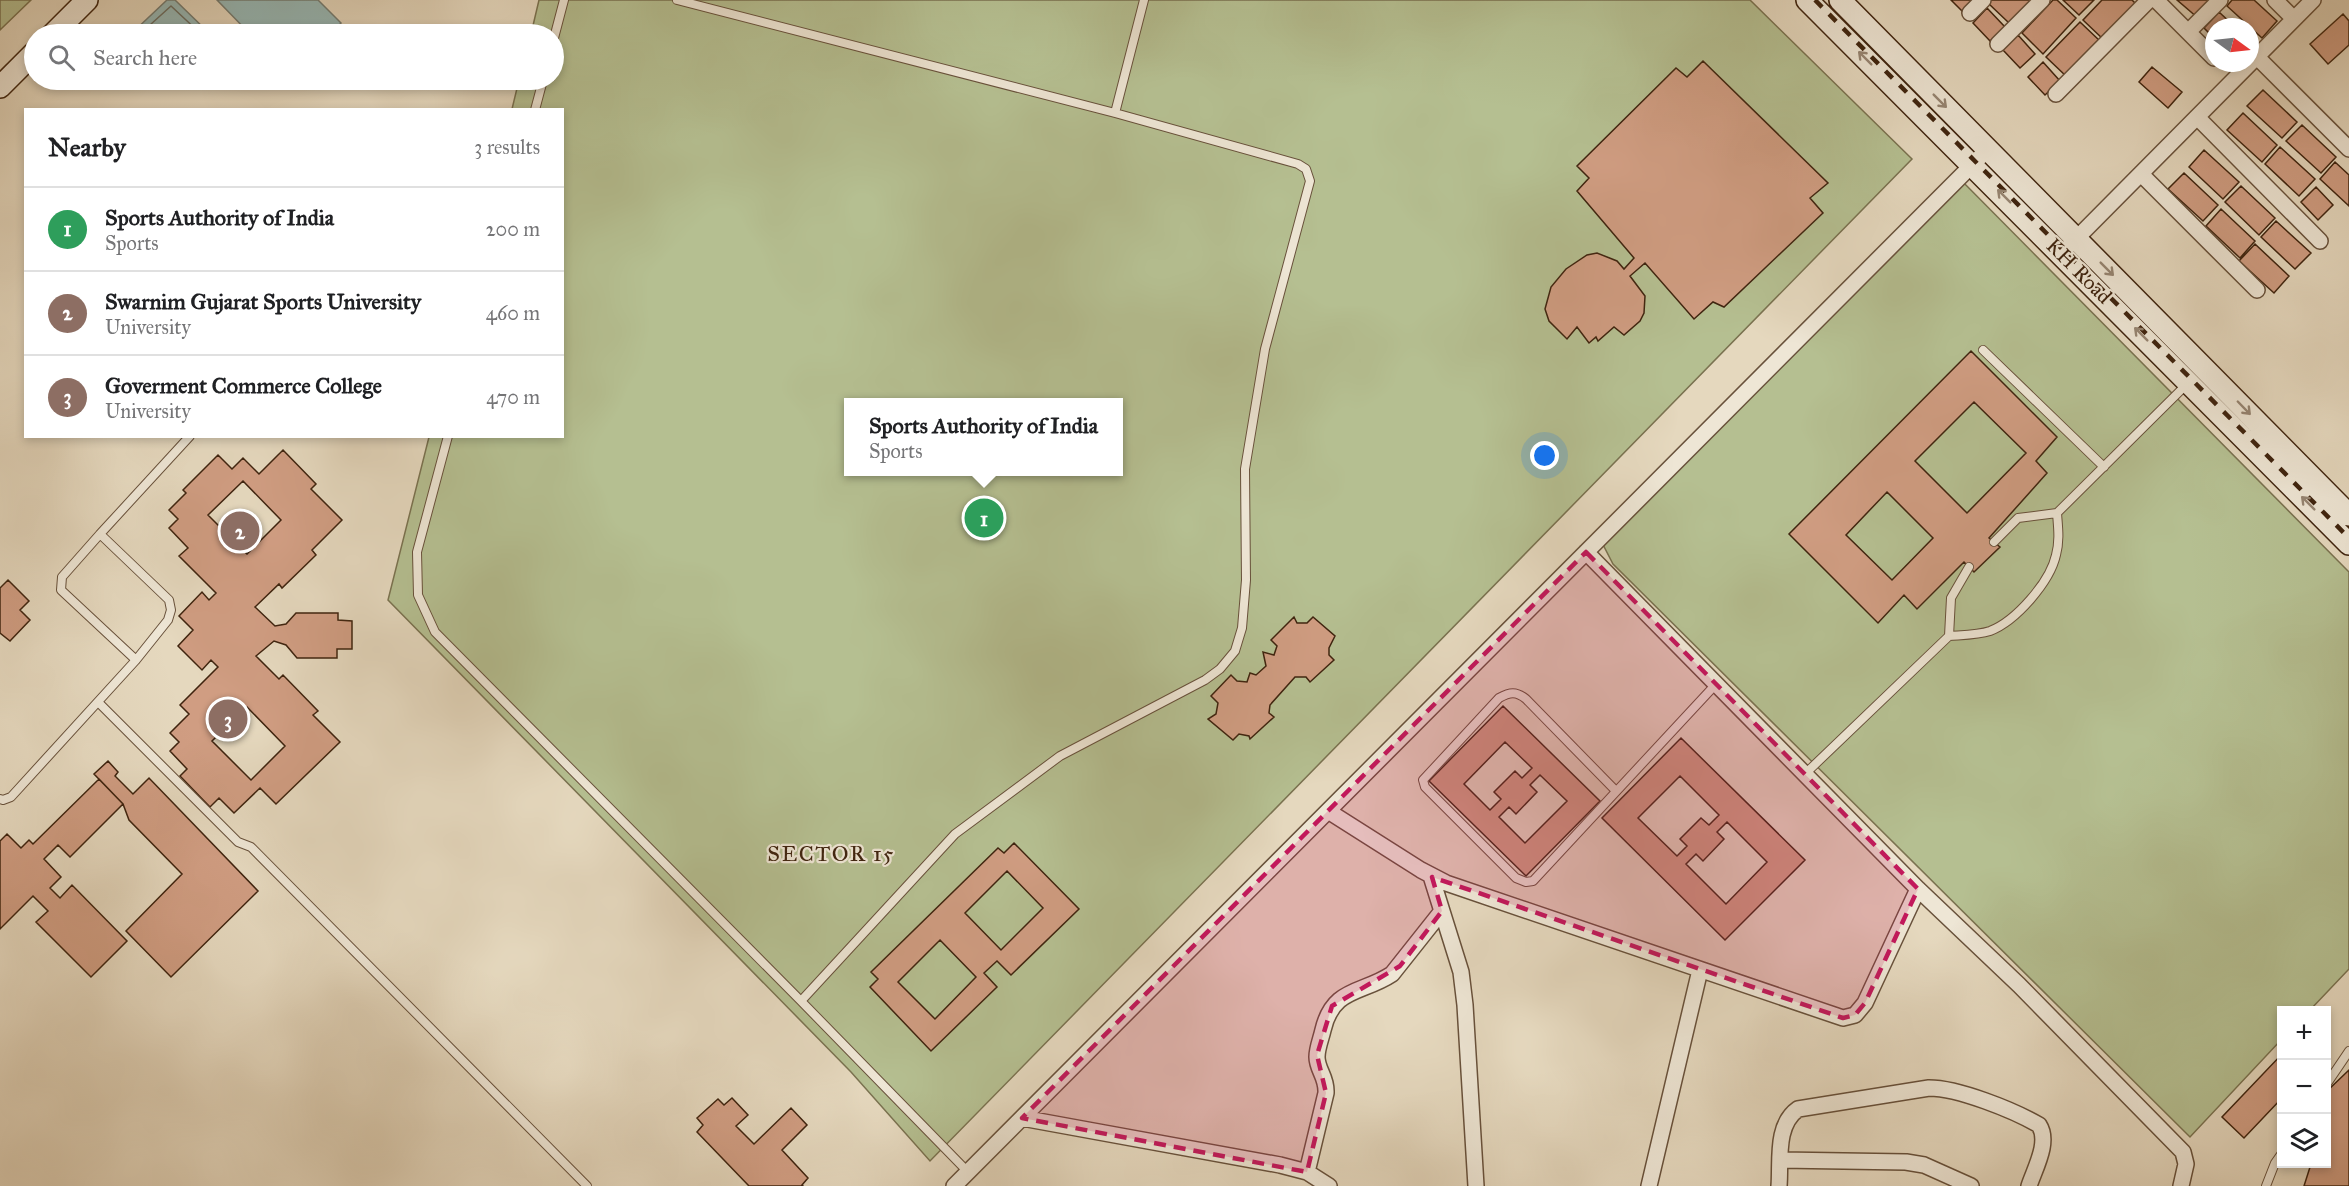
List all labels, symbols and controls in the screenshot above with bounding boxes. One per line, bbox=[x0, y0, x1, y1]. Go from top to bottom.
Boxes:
north arrow bbox=[2205, 18, 2259, 72]
search box bbox=[24, 24, 564, 90]
icon: search bbox=[45, 41, 78, 74]
text: Search here bbox=[93, 44, 197, 71]
one-way arrow bbox=[1858, 51, 1873, 66]
one-way arrow bbox=[1933, 93, 1948, 108]
text: Nearby bbox=[48, 131, 126, 163]
text: 3 results bbox=[474, 135, 540, 159]
one-way arrow bbox=[1996, 189, 2011, 203]
text: Sports Authority of India bbox=[105, 204, 334, 231]
text: 1 bbox=[64, 217, 71, 241]
text: 200 m bbox=[486, 217, 540, 241]
text: Sports bbox=[105, 231, 159, 255]
street label: KH Road bbox=[2041, 233, 2118, 310]
one-way arrow bbox=[2100, 262, 2115, 277]
text: Swarnim Gujarat Sports University bbox=[105, 288, 421, 315]
text: 2 bbox=[63, 301, 72, 325]
text: 460 m bbox=[486, 301, 540, 325]
text: University bbox=[105, 315, 191, 339]
one-way arrow bbox=[2134, 327, 2149, 342]
text: Goverment Commerce College bbox=[105, 372, 382, 399]
text: 3 bbox=[64, 385, 72, 409]
text: 470 m bbox=[486, 385, 540, 409]
popup bbox=[844, 398, 1123, 476]
text: University bbox=[105, 399, 191, 423]
one-way arrow bbox=[2237, 401, 2252, 415]
text: Sports Authority of India bbox=[869, 412, 1098, 439]
text: Sports bbox=[869, 439, 922, 463]
your location bbox=[1530, 441, 1559, 470]
one-way arrow bbox=[2300, 495, 2315, 510]
pin: 1 bbox=[964, 496, 1004, 540]
pin: 2 bbox=[220, 508, 260, 554]
pin: 3 bbox=[208, 696, 248, 742]
district label: SECTOR 15 bbox=[767, 840, 895, 867]
map controls bbox=[2277, 1006, 2331, 1168]
button: + bbox=[2277, 1006, 2331, 1060]
button: − bbox=[2277, 1060, 2331, 1114]
button: layers bbox=[2277, 1114, 2331, 1168]

